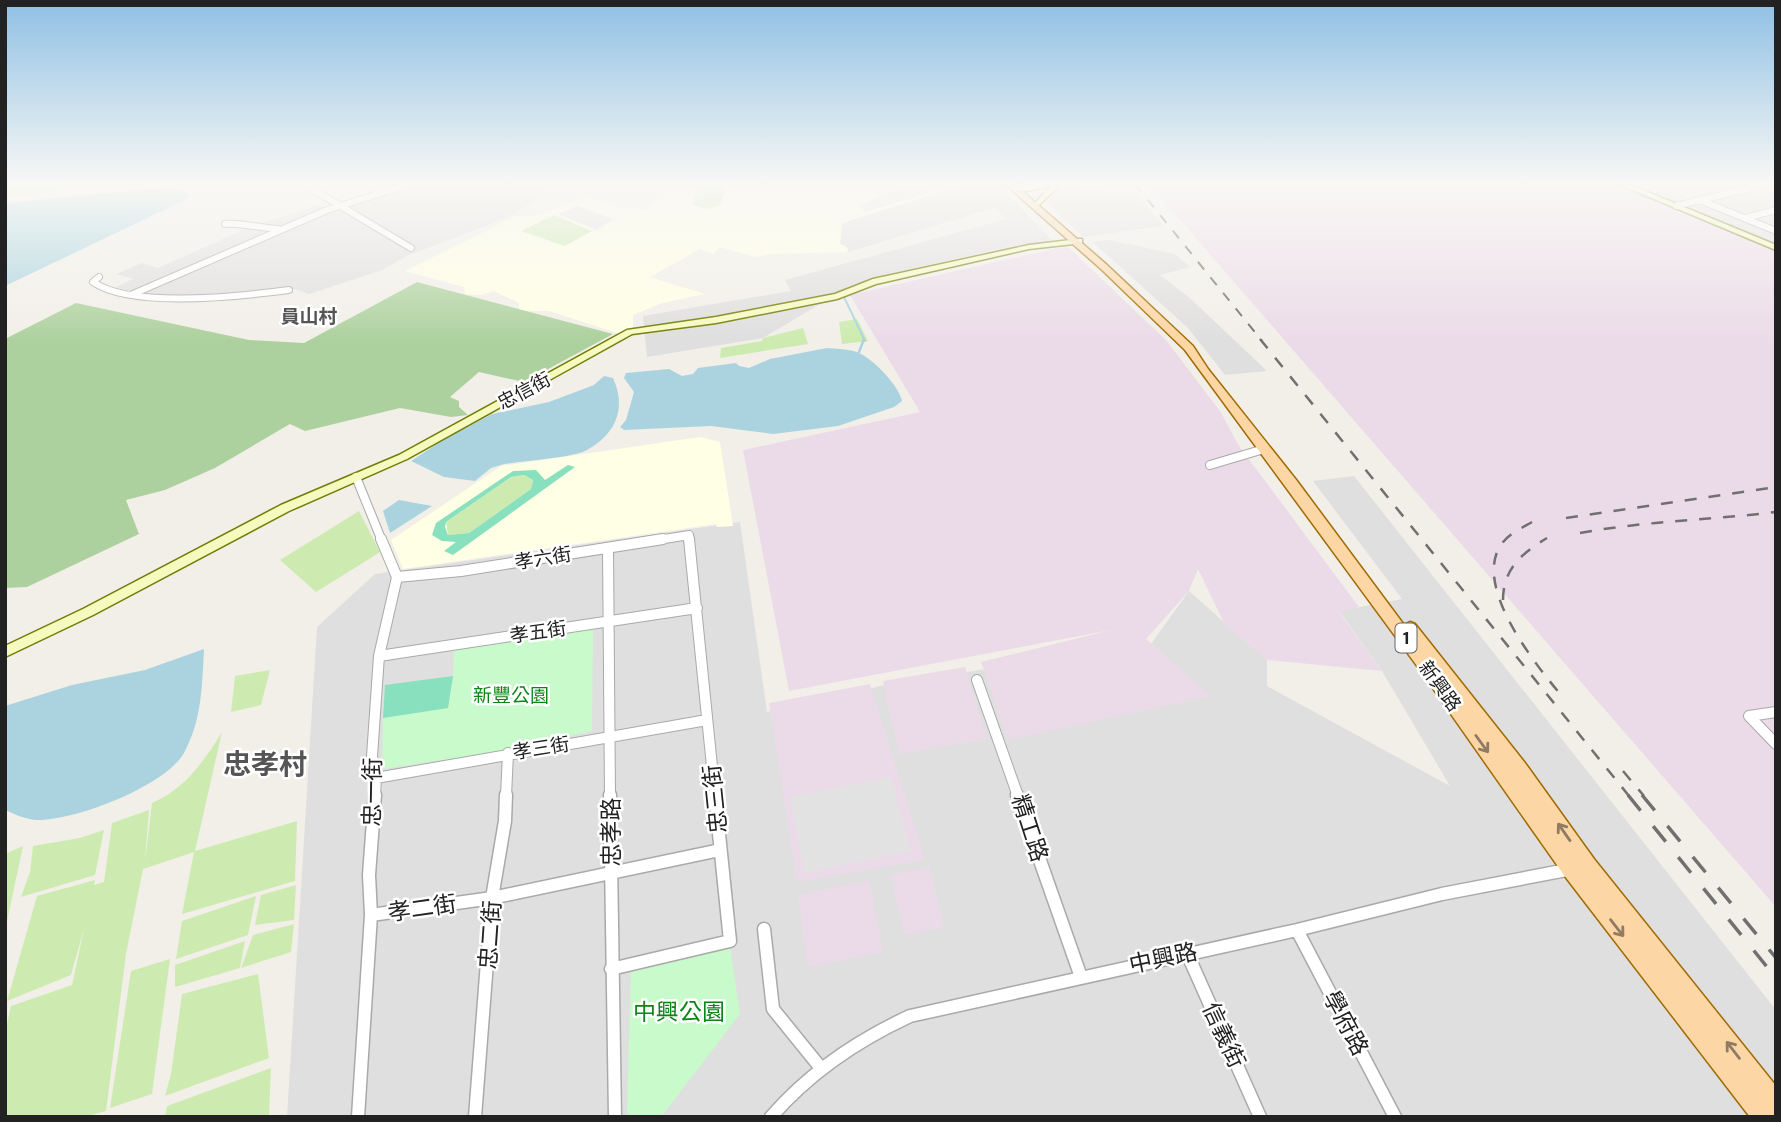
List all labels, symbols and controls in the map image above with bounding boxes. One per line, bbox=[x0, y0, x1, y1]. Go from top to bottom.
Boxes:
district label: 員山村 bbox=[280, 304, 338, 329]
street label: 忠信街 bbox=[493, 367, 555, 415]
street label: 孝六街 bbox=[513, 541, 573, 575]
street label: 孝五街 bbox=[508, 616, 568, 648]
road number: 1 bbox=[1396, 624, 1416, 652]
street label: 新興路 bbox=[1413, 656, 1467, 716]
park label: 新豐公園 bbox=[473, 683, 549, 708]
street label: 孝三街 bbox=[511, 731, 571, 765]
one-way arrow bbox=[1474, 735, 1489, 754]
district label: 忠孝村 bbox=[223, 746, 307, 783]
street label: 忠一街 bbox=[356, 757, 388, 827]
street label: 忠三街 bbox=[696, 763, 734, 835]
street label: 精工路 bbox=[1005, 791, 1055, 865]
street label: 忠孝路 bbox=[596, 798, 626, 867]
one-way arrow bbox=[1557, 823, 1571, 842]
street label: 孝二街 bbox=[386, 888, 458, 928]
street label: 忠二街 bbox=[473, 900, 507, 970]
one-way arrow bbox=[1610, 918, 1625, 936]
street label: 中興路 bbox=[1126, 936, 1200, 980]
street label: 學府路 bbox=[1317, 985, 1375, 1061]
park label: 中興公園 bbox=[633, 997, 725, 1027]
street label: 信義街 bbox=[1196, 997, 1252, 1073]
one-way arrow bbox=[1726, 1042, 1741, 1060]

